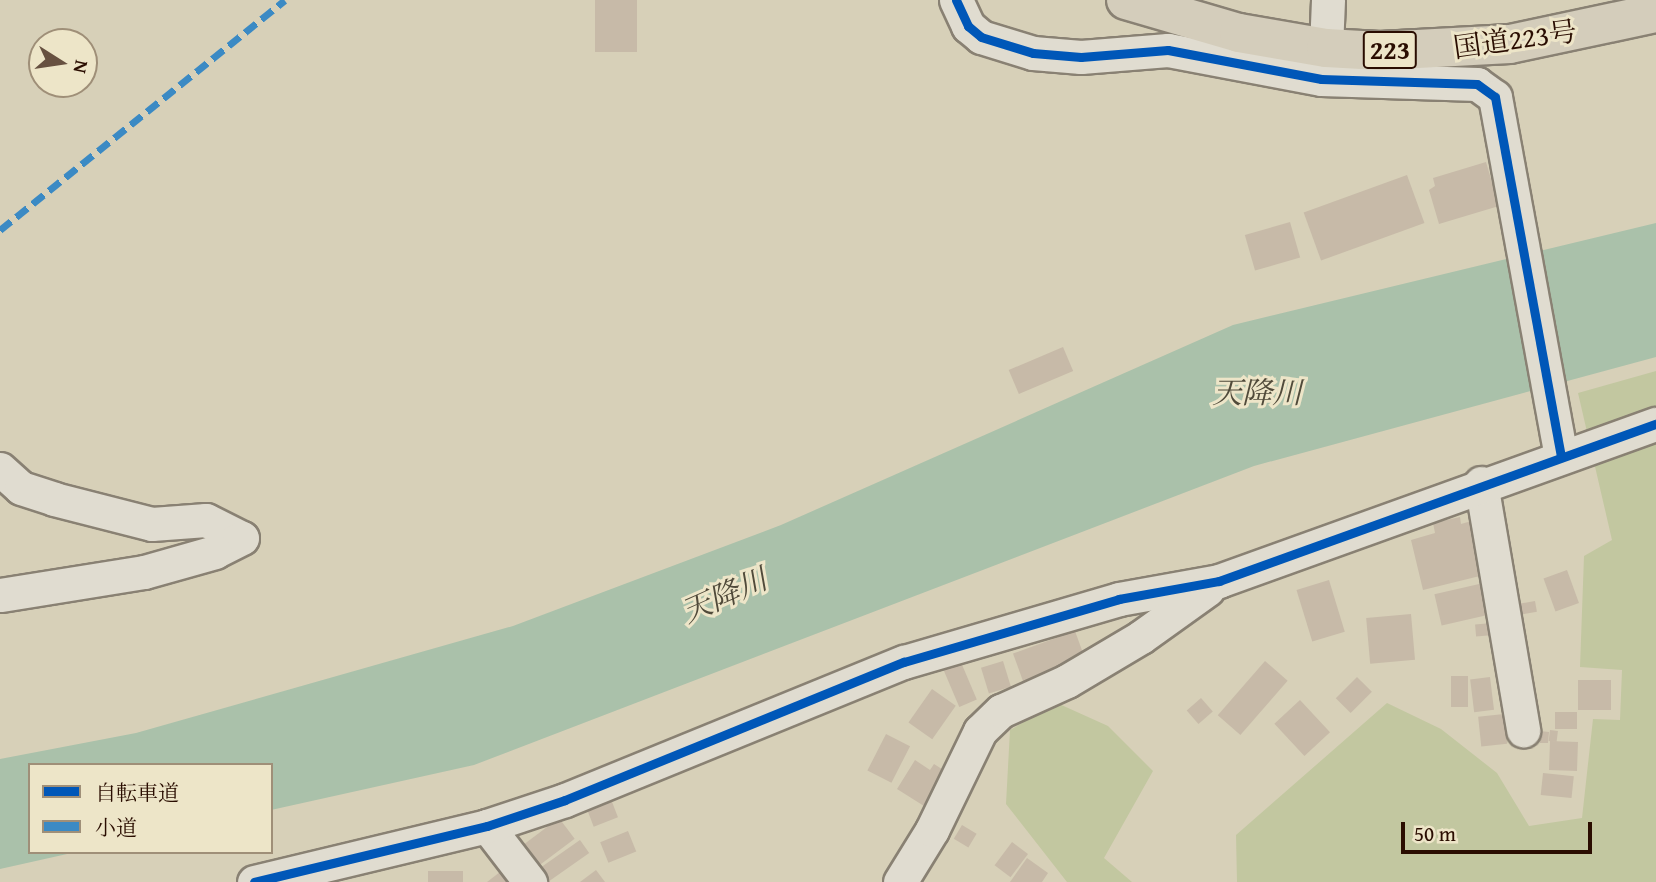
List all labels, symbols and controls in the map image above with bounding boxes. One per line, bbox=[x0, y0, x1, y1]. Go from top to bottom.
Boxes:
street label: 国道223号 bbox=[1451, 14, 1579, 64]
north arrow bbox=[28, 28, 98, 98]
road number: 223 bbox=[1362, 28, 1418, 72]
text: N bbox=[67, 58, 97, 76]
water label: 天降川 bbox=[1212, 374, 1302, 410]
water label: 天降川 bbox=[676, 560, 772, 630]
legend bbox=[28, 763, 273, 854]
text: 自転車道 bbox=[95, 777, 179, 808]
scale bar bbox=[1404, 808, 1595, 852]
text: 小道 bbox=[95, 812, 137, 843]
text: 50 m bbox=[1414, 818, 1456, 849]

